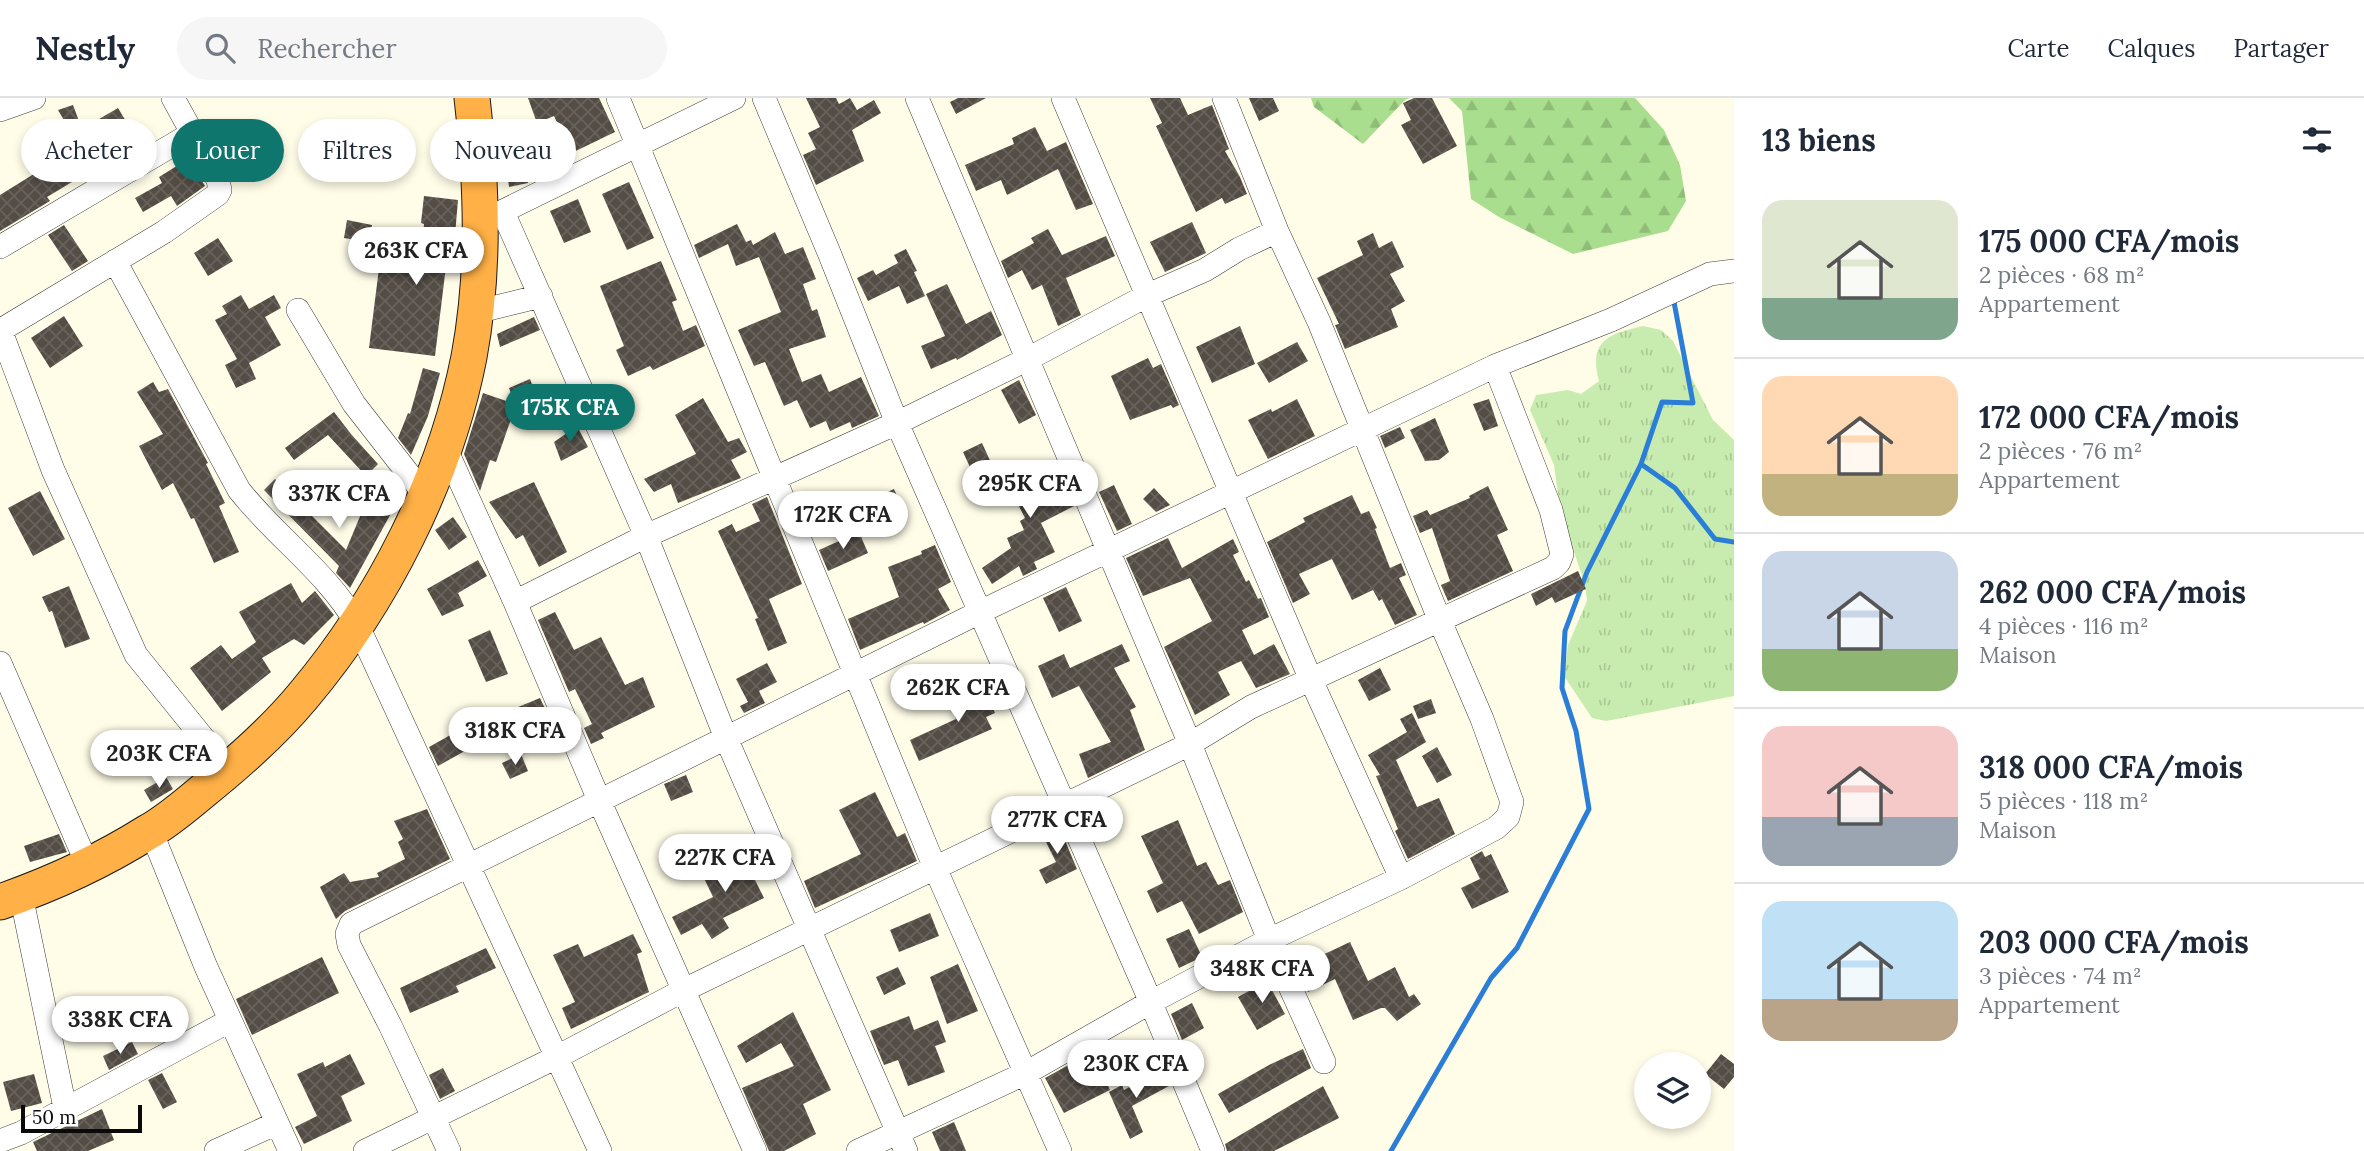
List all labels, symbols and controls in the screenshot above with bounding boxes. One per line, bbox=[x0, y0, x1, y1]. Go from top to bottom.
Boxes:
search box bbox=[177, 17, 667, 80]
text: Nestly bbox=[35, 27, 135, 69]
icon: search bbox=[201, 29, 239, 67]
text: Rechercher bbox=[257, 32, 397, 65]
text: Carte bbox=[2007, 33, 2069, 64]
text: Calques bbox=[2107, 33, 2195, 64]
text: Partager bbox=[2233, 33, 2329, 64]
chip: Acheter bbox=[21, 119, 157, 182]
chip: Louer bbox=[171, 119, 284, 182]
chip: Filtres bbox=[298, 119, 416, 182]
chip: Nouveau bbox=[430, 119, 576, 182]
text: 13 biens bbox=[1762, 121, 1876, 159]
icon: filters bbox=[2298, 121, 2336, 159]
text: 175 000 CFA/mois bbox=[1979, 222, 2239, 260]
pin: 263K CFA bbox=[344, 228, 488, 287]
icon: home bbox=[1818, 228, 1902, 312]
text: 263K CFA bbox=[364, 235, 468, 264]
text: 2 pièces · 68 m² bbox=[1979, 260, 2145, 289]
text: Appartement bbox=[1979, 289, 2120, 318]
pin: 175K CFA bbox=[498, 384, 642, 444]
text: 175K CFA bbox=[521, 392, 619, 421]
text: 172 000 CFA/mois bbox=[1979, 398, 2239, 436]
icon: home bbox=[1818, 404, 1902, 488]
text: 2 pièces · 76 m² bbox=[1979, 436, 2142, 465]
pin: 295K CFA bbox=[958, 460, 1102, 520]
text: Appartement bbox=[1979, 465, 2120, 494]
text: 295K CFA bbox=[978, 468, 1082, 497]
pin: 337K CFA bbox=[267, 470, 411, 530]
text: 337K CFA bbox=[288, 478, 390, 507]
pin: 172K CFA bbox=[771, 491, 915, 551]
text: 172K CFA bbox=[794, 499, 892, 528]
text: 262 000 CFA/mois bbox=[1979, 573, 2246, 611]
icon: home bbox=[1818, 579, 1902, 663]
text: 4 pièces · 116 m² bbox=[1979, 611, 2149, 640]
text: Maison bbox=[1979, 640, 2057, 669]
pin: 262K CFA bbox=[886, 664, 1030, 724]
text: 262K CFA bbox=[906, 672, 1010, 701]
pin: 318K CFA bbox=[443, 708, 587, 767]
text: 318K CFA bbox=[465, 715, 565, 744]
pin: 203K CFA bbox=[87, 730, 231, 790]
text: 203K CFA bbox=[106, 738, 212, 767]
text: 318 000 CFA/mois bbox=[1979, 748, 2243, 786]
icon: home bbox=[1818, 754, 1902, 838]
text: 5 pièces · 118 m² bbox=[1979, 786, 2148, 815]
pin: 277K CFA bbox=[985, 796, 1129, 856]
text: 277K CFA bbox=[1007, 804, 1107, 833]
text: Maison bbox=[1979, 815, 2057, 844]
pin: 227K CFA bbox=[653, 834, 797, 894]
text: 227K CFA bbox=[675, 842, 775, 871]
text: 203 000 CFA/mois bbox=[1979, 923, 2249, 961]
icon: home bbox=[1818, 929, 1902, 1013]
pin: 348K CFA bbox=[1190, 946, 1334, 1005]
text: 348K CFA bbox=[1210, 953, 1314, 982]
text: 3 pièces · 74 m² bbox=[1979, 961, 2142, 990]
text: Appartement bbox=[1979, 990, 2120, 1019]
pin: 338K CFA bbox=[48, 996, 192, 1056]
text: 338K CFA bbox=[68, 1004, 172, 1033]
pin: 230K CFA bbox=[1064, 1040, 1208, 1100]
text: 230K CFA bbox=[1083, 1048, 1189, 1077]
map controls bbox=[1634, 1052, 1711, 1129]
button: layers bbox=[1634, 1052, 1711, 1129]
scale bar bbox=[21, 1102, 142, 1134]
text: 50 m bbox=[32, 1105, 76, 1129]

